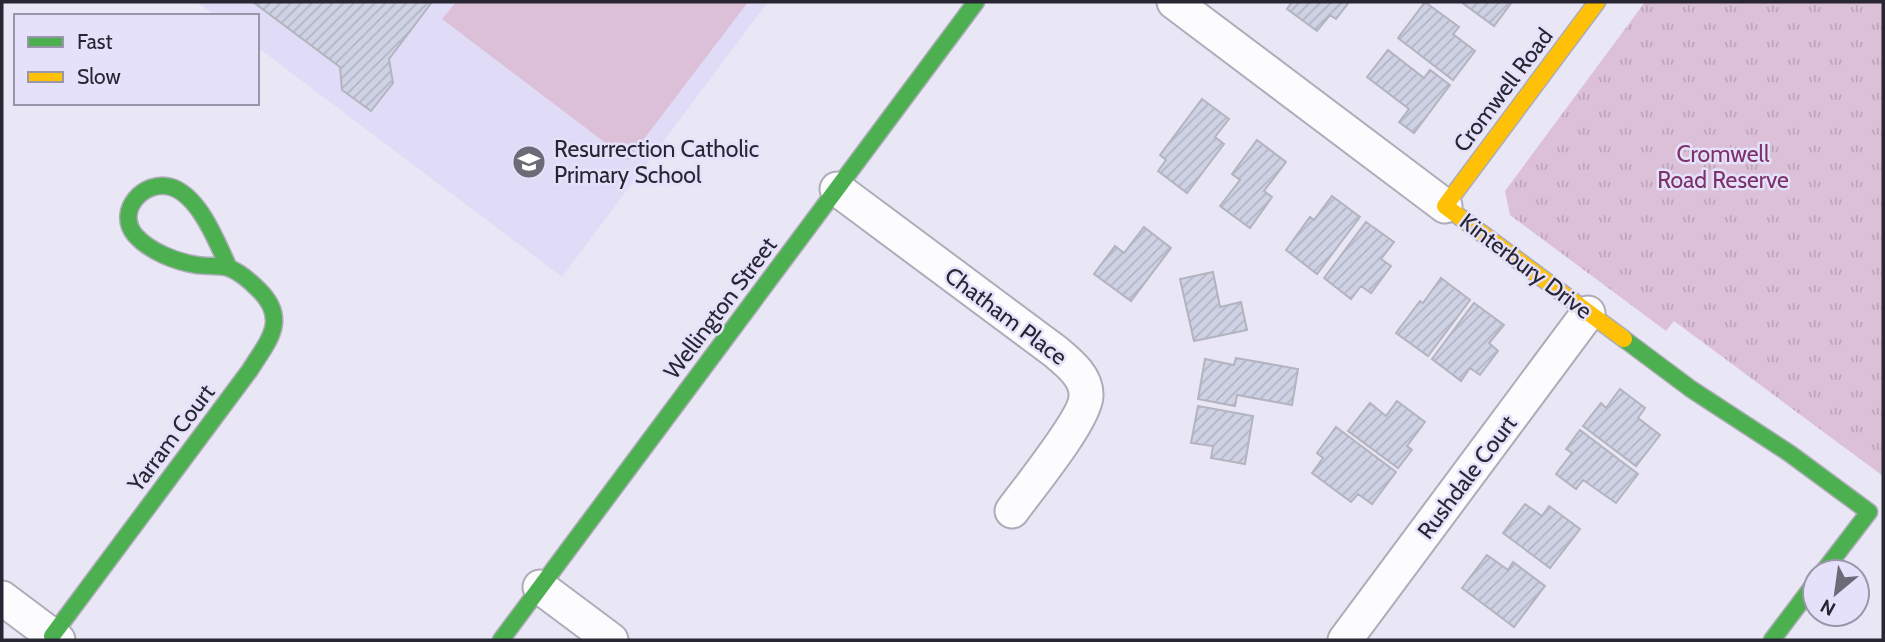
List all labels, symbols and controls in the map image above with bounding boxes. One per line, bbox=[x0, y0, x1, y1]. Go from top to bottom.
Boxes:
legend bbox=[14, 14, 259, 105]
street label: Cromwell Road bbox=[1447, 23, 1559, 157]
text: Fast bbox=[77, 29, 113, 54]
text: Slow bbox=[77, 64, 121, 89]
place label: Resurrection Catholic Primary School bbox=[554, 135, 759, 189]
park label: Cromwell Road Reserve bbox=[1657, 140, 1789, 194]
school or university icon: Resurrection Catholic Primary School bbox=[510, 143, 548, 181]
street label: Kinterbury Drive bbox=[1454, 207, 1598, 325]
street label: Wellington Street bbox=[658, 231, 783, 384]
street label: Chatham Place bbox=[939, 261, 1073, 371]
street label: Yarram Court bbox=[121, 379, 221, 498]
street label: Rushdale Court bbox=[1412, 410, 1523, 544]
north arrow bbox=[1801, 558, 1871, 628]
text: N bbox=[1817, 594, 1839, 621]

